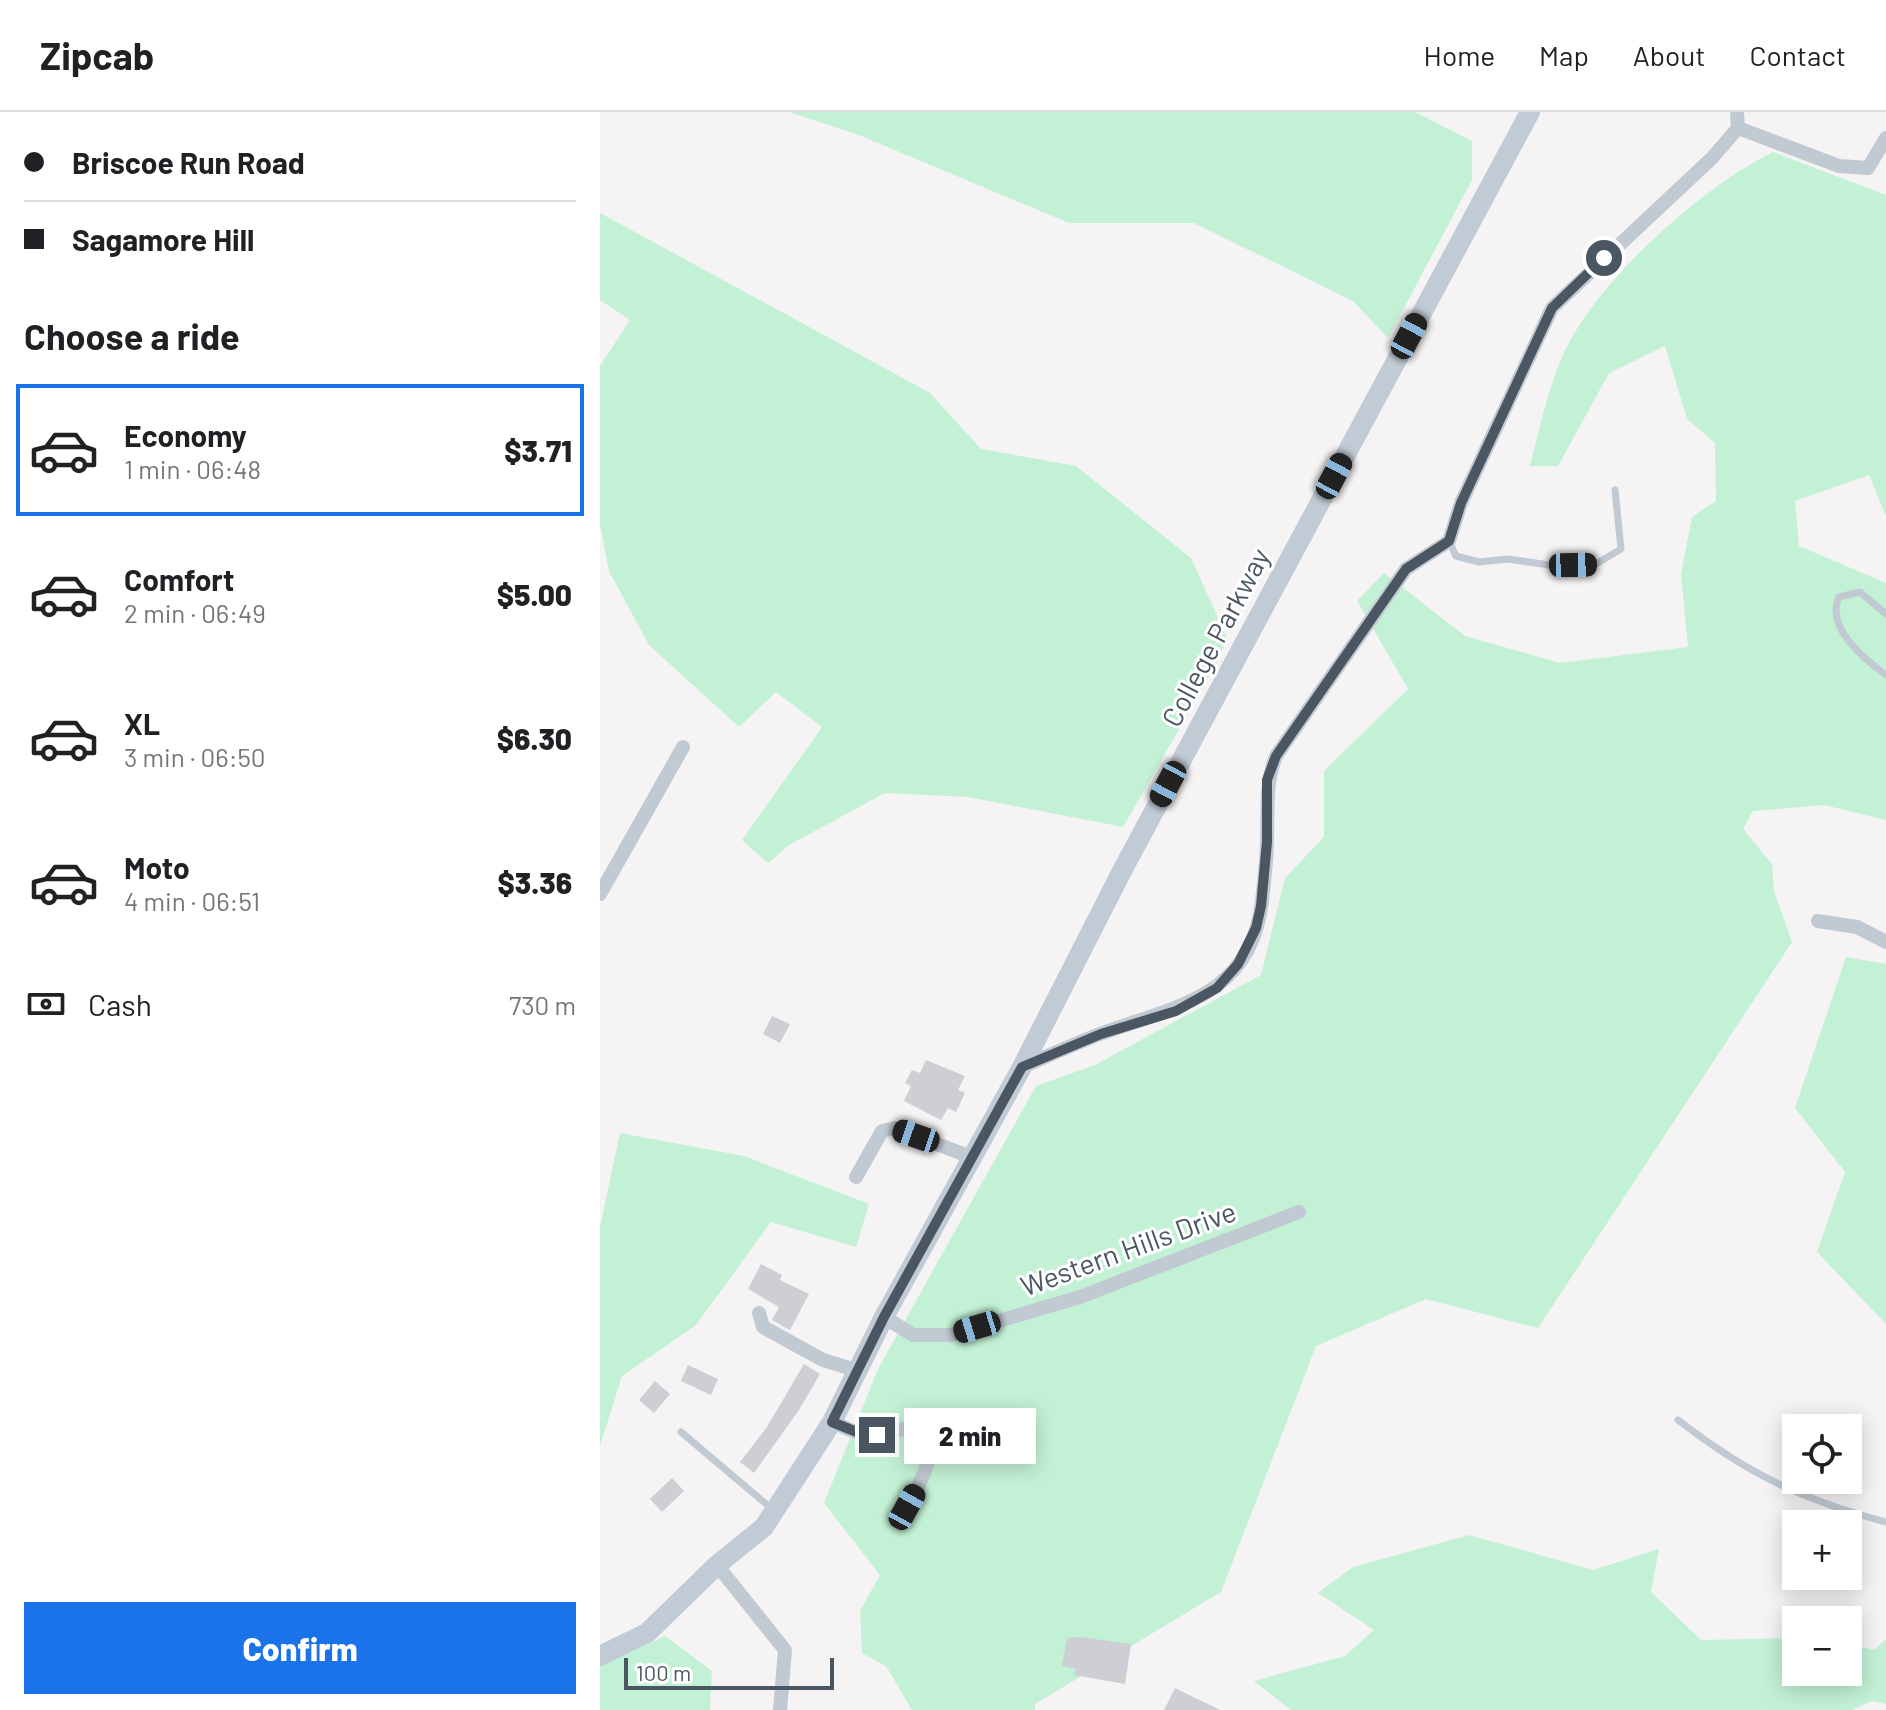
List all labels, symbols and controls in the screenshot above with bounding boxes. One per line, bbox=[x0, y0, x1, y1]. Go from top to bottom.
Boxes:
text: Zipcab bbox=[40, 32, 154, 78]
text: Home bbox=[1424, 38, 1495, 72]
text: Map bbox=[1539, 38, 1589, 72]
text: About bbox=[1633, 38, 1705, 72]
text: Contact bbox=[1749, 38, 1846, 72]
text: Briscoe Run Road bbox=[72, 144, 305, 180]
text: Sagamore Hill bbox=[72, 221, 254, 257]
route start bbox=[1586, 240, 1622, 276]
car bbox=[1387, 309, 1431, 363]
text: Choose a ride bbox=[24, 314, 240, 357]
icon: car bbox=[28, 414, 100, 486]
text: Economy bbox=[124, 417, 247, 453]
text: $3.71 bbox=[504, 432, 572, 468]
car bbox=[1312, 449, 1356, 503]
text: 1 min · 06:48 bbox=[124, 453, 261, 484]
street label: College Parkway bbox=[1154, 542, 1276, 732]
car bbox=[1549, 553, 1597, 577]
icon: car bbox=[28, 558, 100, 630]
text: Comfort bbox=[124, 561, 234, 597]
text: $5.00 bbox=[497, 576, 572, 612]
text: 2 min · 06:49 bbox=[124, 597, 266, 628]
icon: car bbox=[28, 702, 100, 774]
text: XL bbox=[124, 705, 160, 741]
text: $6.30 bbox=[497, 720, 572, 756]
text: 3 min · 06:50 bbox=[124, 741, 266, 772]
car bbox=[1146, 757, 1190, 811]
icon: car bbox=[28, 846, 100, 918]
text: Moto bbox=[124, 849, 190, 885]
text: $3.36 bbox=[497, 864, 572, 900]
text: 4 min · 06:51 bbox=[124, 885, 260, 916]
icon: cash bbox=[24, 982, 68, 1026]
text: Cash bbox=[88, 986, 152, 1022]
text: 730 m bbox=[509, 989, 576, 1020]
car bbox=[889, 1117, 943, 1155]
street label: Western Hills Drive bbox=[1016, 1193, 1240, 1303]
car bbox=[951, 1309, 1003, 1345]
callout: 2 min bbox=[905, 1407, 1037, 1463]
map controls bbox=[1782, 1414, 1862, 1686]
button: locate bbox=[1782, 1414, 1862, 1494]
route end bbox=[859, 1417, 895, 1453]
text: 2 min bbox=[939, 1420, 1001, 1451]
car bbox=[885, 1480, 929, 1534]
button: + bbox=[1782, 1510, 1862, 1590]
button: Confirm bbox=[24, 1602, 576, 1694]
button: − bbox=[1782, 1606, 1862, 1686]
scale bar bbox=[624, 1654, 834, 1690]
text: 100 m bbox=[636, 1659, 691, 1685]

